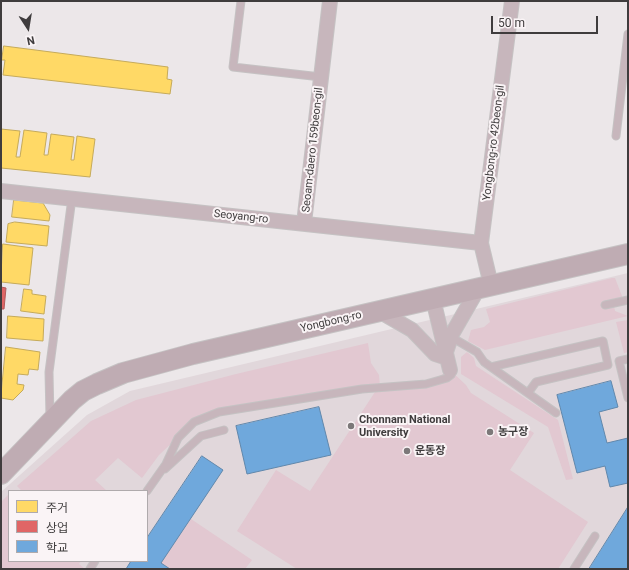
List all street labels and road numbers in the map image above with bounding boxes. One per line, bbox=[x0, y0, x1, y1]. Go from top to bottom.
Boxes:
street label: Yongbong-ro 42beon-gil bbox=[480, 84, 508, 202]
street label: Seoam-daero 159beon-gil bbox=[300, 87, 326, 213]
street label: Seoyang-ro bbox=[213, 208, 269, 226]
street label: Yongbong-ro bbox=[299, 309, 363, 335]

